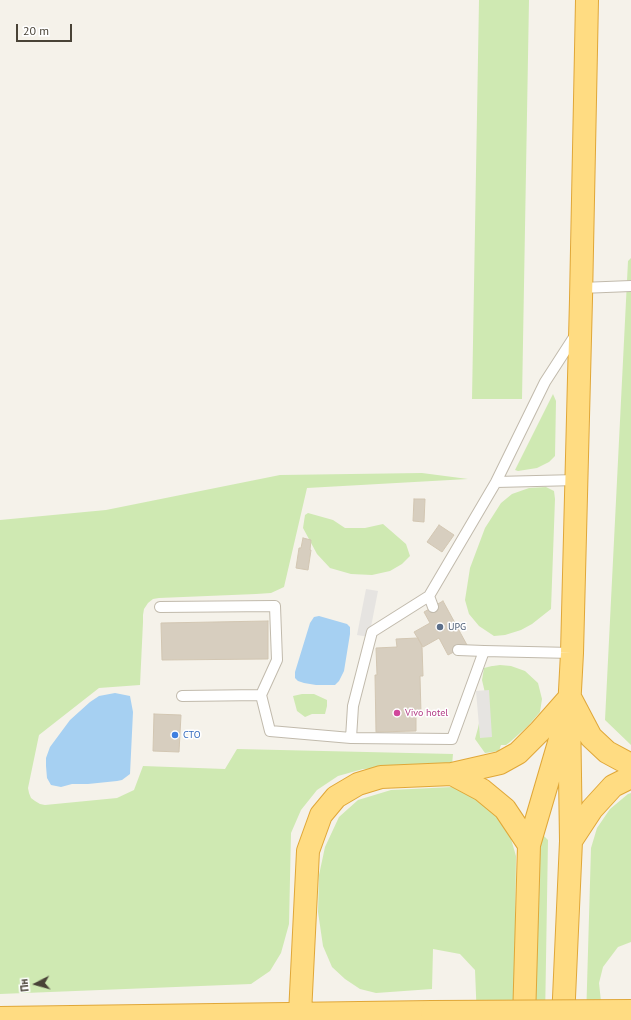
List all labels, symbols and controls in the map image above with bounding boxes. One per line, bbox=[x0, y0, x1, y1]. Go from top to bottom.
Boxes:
scale bar bbox=[18, 16, 74, 42]
text: 20 m bbox=[23, 23, 49, 38]
place label: UPG bbox=[448, 621, 466, 633]
marker: UPG bbox=[435, 622, 445, 632]
place label: Vivo hotel bbox=[405, 707, 448, 719]
marker: Vivo hotel bbox=[392, 708, 402, 718]
place label: СТО bbox=[183, 729, 200, 741]
marker: СТО bbox=[170, 730, 180, 740]
north arrow bbox=[16, 964, 56, 1004]
text: Пн bbox=[16, 978, 32, 992]

